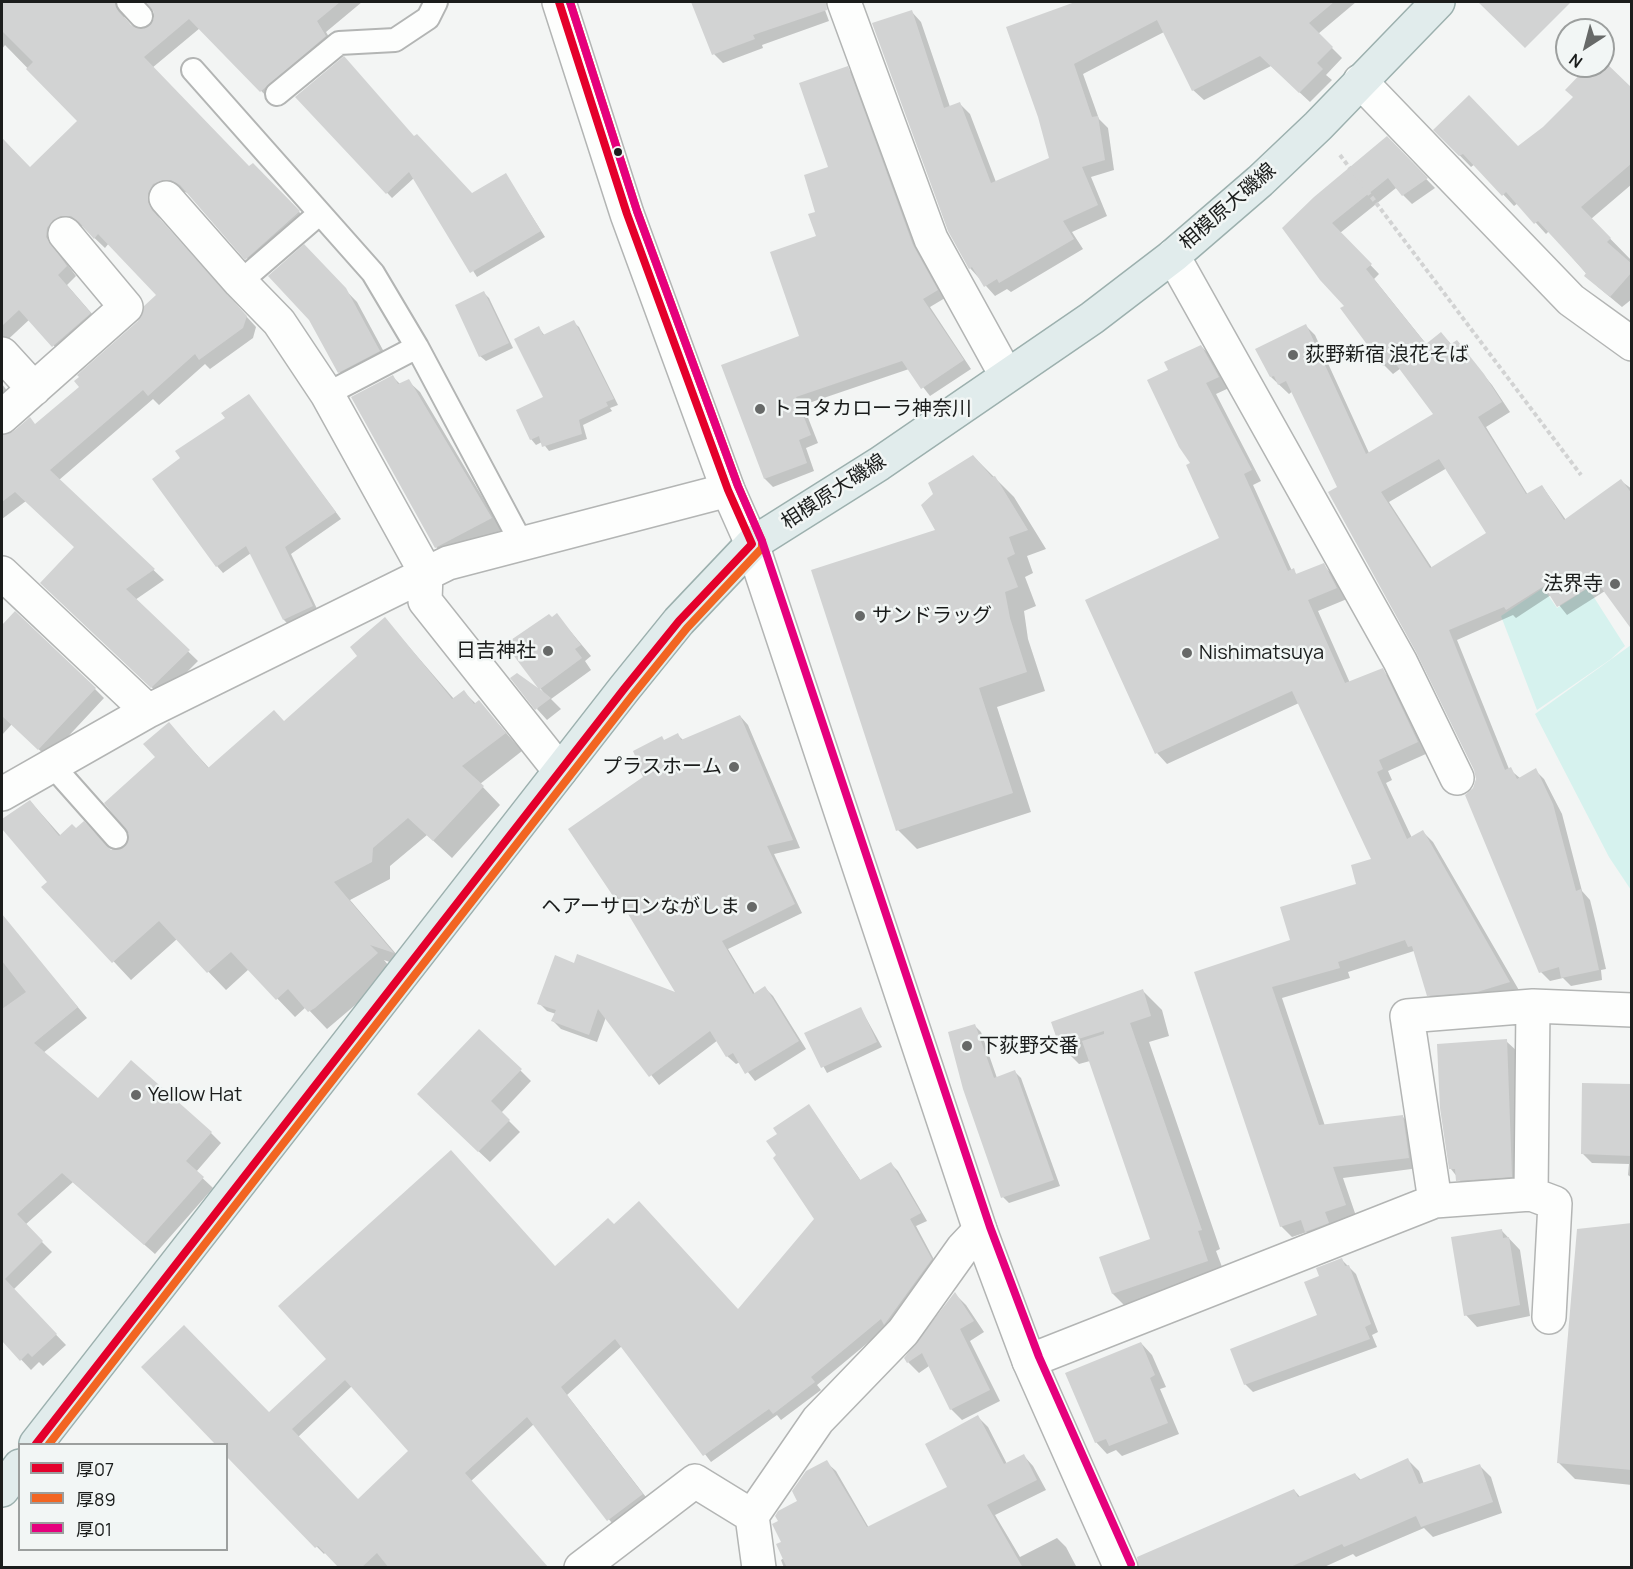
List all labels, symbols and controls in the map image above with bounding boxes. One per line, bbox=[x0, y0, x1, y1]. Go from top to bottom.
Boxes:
north arrow bbox=[1555, 18, 1615, 78]
text: N bbox=[1564, 49, 1587, 73]
unlabelled marker bbox=[612, 146, 624, 158]
street label: 相模原大磯線 bbox=[1175, 159, 1281, 255]
place label: 荻野新宿 浪花そば bbox=[1305, 343, 1469, 367]
marker: 荻野新宿 浪花そば bbox=[1286, 348, 1300, 362]
place label: トヨタカローラ神奈川 bbox=[772, 397, 972, 421]
marker: トヨタカローラ神奈川 bbox=[753, 402, 767, 416]
street label: 相模原大磯線 bbox=[777, 449, 891, 535]
place label: 法界寺 bbox=[1543, 572, 1603, 596]
marker: 法界寺 bbox=[1608, 577, 1622, 591]
place label: サンドラッグ bbox=[872, 604, 992, 628]
marker: サンドラッグ bbox=[853, 609, 867, 623]
place label: 日吉神社 bbox=[456, 639, 536, 663]
place label: Nishimatsuya bbox=[1199, 641, 1324, 665]
marker: 日吉神社 bbox=[541, 644, 555, 658]
marker: Nishimatsuya bbox=[1180, 646, 1194, 660]
place label: プラスホーム bbox=[602, 755, 722, 779]
marker: プラスホーム bbox=[727, 760, 741, 774]
place label: ヘアーサロンながしま bbox=[541, 895, 740, 919]
marker: ヘアーサロンながしま bbox=[745, 900, 759, 914]
place label: 下荻野交番 bbox=[979, 1034, 1079, 1058]
marker: 下荻野交番 bbox=[960, 1039, 974, 1053]
place label: Yellow Hat bbox=[148, 1083, 242, 1107]
marker: Yellow Hat bbox=[129, 1088, 143, 1102]
legend bbox=[18, 1443, 228, 1551]
text: 厚07 bbox=[76, 1457, 114, 1481]
text: 厚89 bbox=[76, 1487, 116, 1511]
text: 厚01 bbox=[76, 1517, 112, 1541]

